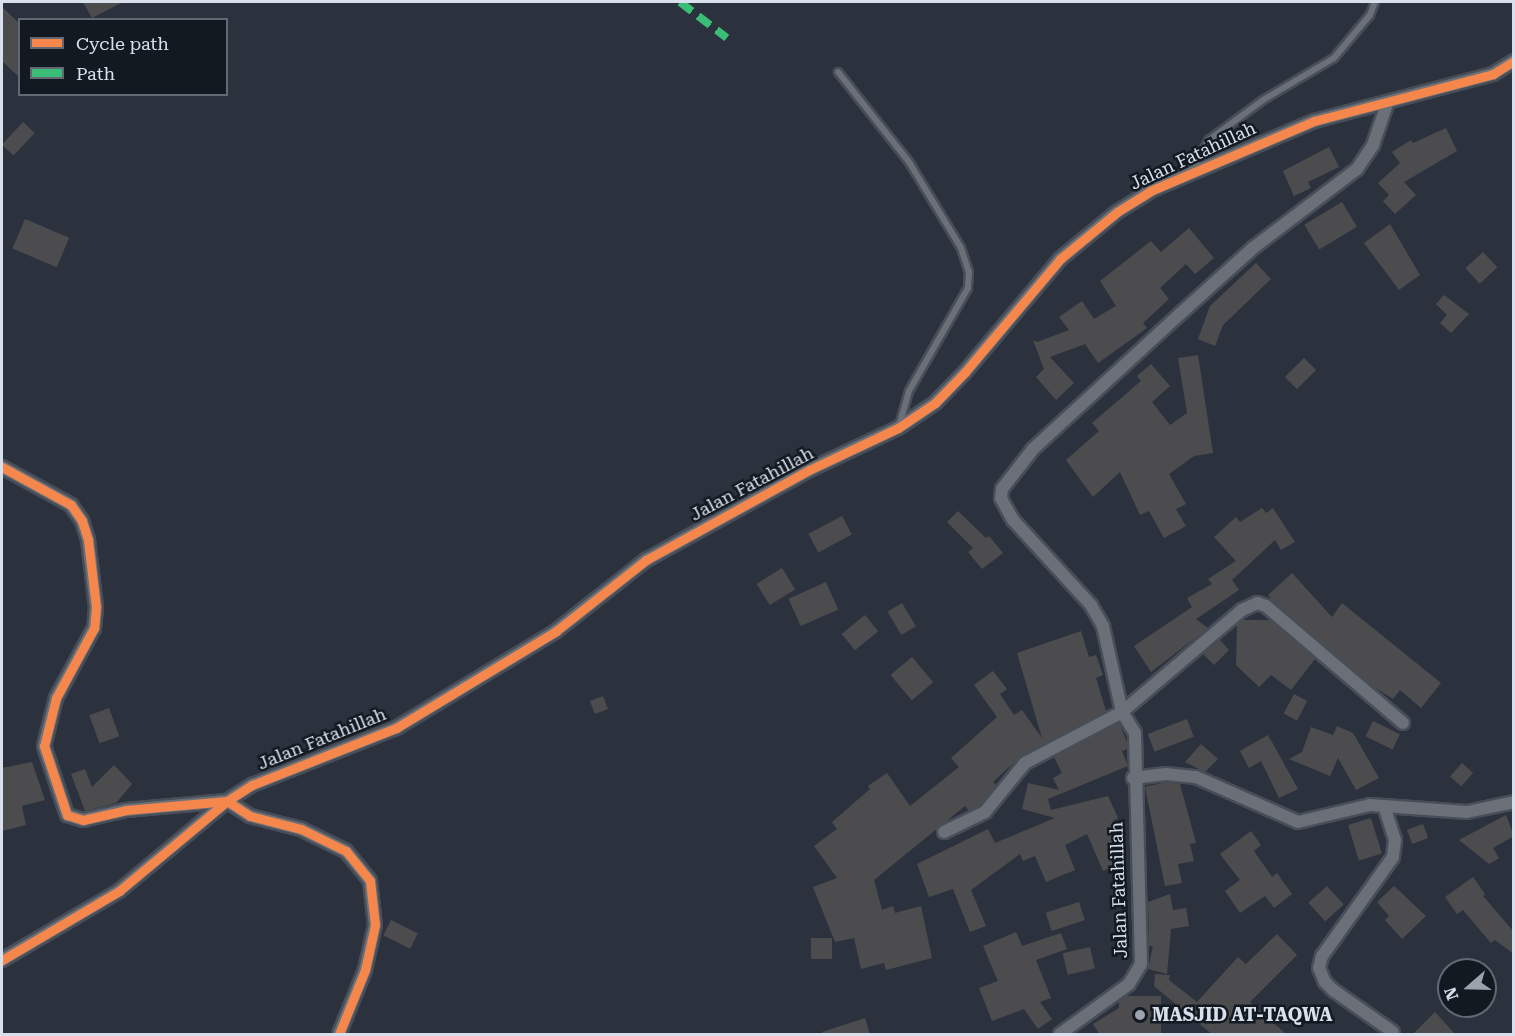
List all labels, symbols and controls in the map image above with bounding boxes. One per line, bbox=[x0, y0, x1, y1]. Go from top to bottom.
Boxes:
legend bbox=[18, 18, 228, 96]
text: Cycle path bbox=[76, 33, 169, 54]
text: Path bbox=[76, 63, 115, 84]
street label: Jalan Fatahillah bbox=[1126, 117, 1260, 195]
street label: Jalan Fatahillah bbox=[687, 442, 817, 526]
street label: Jalan Fatahillah bbox=[255, 703, 389, 775]
street label: Jalan Fatahillah bbox=[1106, 821, 1132, 959]
north arrow bbox=[1437, 958, 1497, 1018]
text: N bbox=[1440, 985, 1463, 1003]
place label: MASJID AT-TAQWA bbox=[1152, 1004, 1333, 1026]
marker: MASJID AT-TAQWA bbox=[1133, 1008, 1147, 1022]

